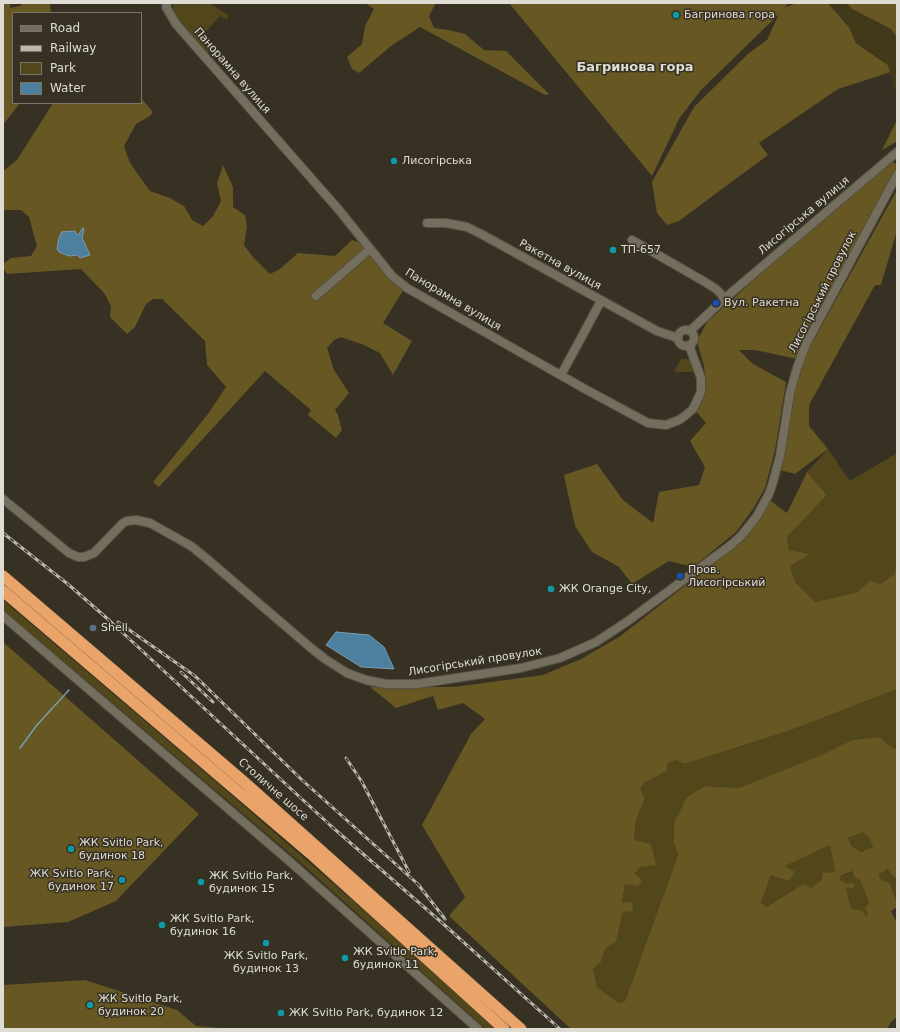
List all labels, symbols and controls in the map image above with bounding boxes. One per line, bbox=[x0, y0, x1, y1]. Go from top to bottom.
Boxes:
place label: Багринова гора bbox=[684, 8, 775, 22]
marker: Багринова гора bbox=[671, 10, 681, 20]
legend bbox=[12, 12, 142, 104]
text: Road bbox=[50, 21, 80, 35]
street label: Панорамна вулиця bbox=[191, 25, 273, 117]
text: Railway bbox=[50, 41, 96, 55]
district label: Багринова гора bbox=[576, 60, 694, 76]
text: Park bbox=[50, 61, 76, 75]
text: Water bbox=[50, 81, 85, 95]
place label: Лисогірська bbox=[402, 154, 472, 168]
marker: Лисогірська bbox=[389, 156, 399, 166]
street label: Лисогірська вулиця bbox=[756, 174, 852, 258]
street label: Лисогірський провулок bbox=[786, 229, 860, 355]
street label: Ракетна вулиця bbox=[517, 237, 603, 293]
place label: ТП-657 bbox=[621, 243, 661, 257]
marker: ТП-657 bbox=[608, 245, 618, 255]
street label: Панорамна вулиця bbox=[403, 266, 503, 334]
place label: Вул. Ракетна bbox=[724, 296, 799, 310]
marker: Вул. Ракетна bbox=[711, 298, 721, 308]
place label: Пров. Лисогірський bbox=[688, 563, 765, 589]
marker: Пров. Лисогірський bbox=[675, 571, 685, 581]
place label: ЖК Orange City, bbox=[559, 582, 651, 596]
marker: ЖК Orange City, bbox=[546, 584, 556, 594]
place label: Shell bbox=[101, 621, 128, 635]
marker: Shell bbox=[88, 623, 98, 633]
street label: Лисогірський провулок bbox=[407, 645, 543, 679]
street label: Столичне шосе bbox=[235, 756, 311, 824]
place label: ЖК Svitlo Park, будинок 18 bbox=[79, 836, 164, 862]
marker: ЖК Svitlo Park, будинок 18 bbox=[66, 844, 76, 854]
place label: ЖК Svitlo Park, будинок 17 bbox=[29, 867, 114, 893]
place label: ЖК Svitlo Park, будинок 15 bbox=[209, 869, 294, 895]
marker: ЖК Svitlo Park, будинок 17 bbox=[117, 875, 127, 885]
marker: ЖК Svitlo Park, будинок 15 bbox=[196, 877, 206, 887]
place label: ЖК Svitlo Park, будинок 16 bbox=[170, 912, 255, 938]
marker: ЖК Svitlo Park, будинок 16 bbox=[157, 920, 167, 930]
marker: ЖК Svitlo Park, будинок 13 bbox=[261, 938, 271, 948]
place label: ЖК Svitlo Park, будинок 11 bbox=[353, 945, 438, 971]
place label: ЖК Svitlo Park, будинок 13 bbox=[224, 949, 308, 975]
marker: ЖК Svitlo Park, будинок 11 bbox=[340, 953, 350, 963]
place label: ЖК Svitlo Park, будинок 20 bbox=[98, 992, 183, 1018]
marker: ЖК Svitlo Park, будинок 20 bbox=[85, 1000, 95, 1010]
place label: ЖК Svitlo Park, будинок 12 bbox=[289, 1006, 443, 1020]
marker: ЖК Svitlo Park, будинок 12 bbox=[276, 1008, 286, 1018]

